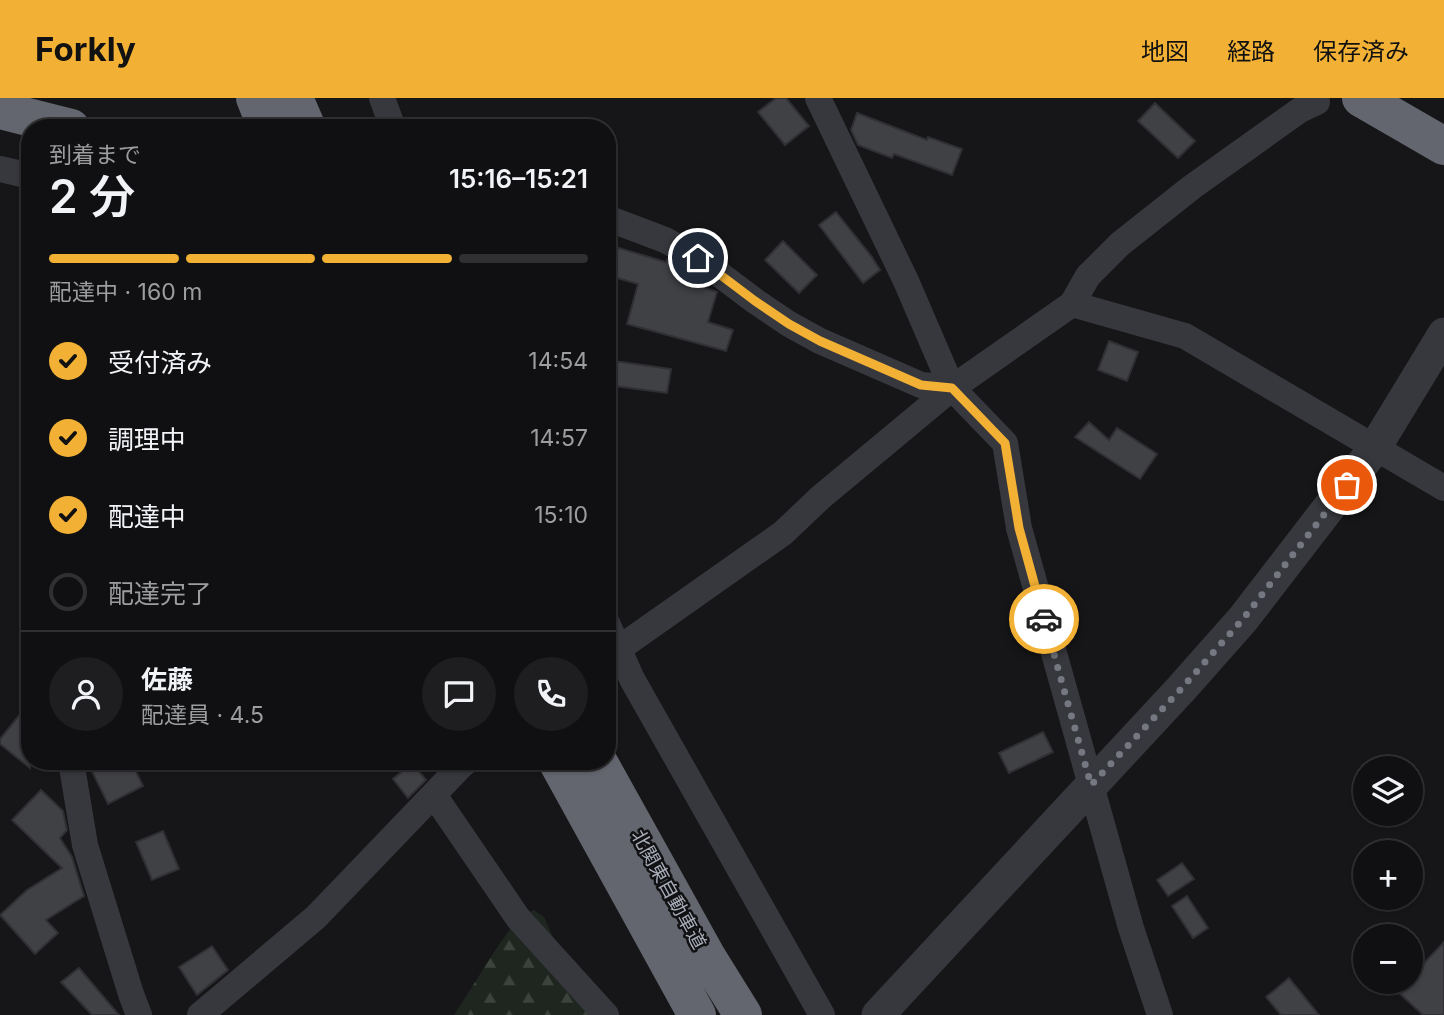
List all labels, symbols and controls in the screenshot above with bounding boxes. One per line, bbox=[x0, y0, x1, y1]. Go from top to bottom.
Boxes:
text: Forkly bbox=[35, 29, 136, 69]
text: 地図 bbox=[1141, 37, 1189, 66]
text: 経路 bbox=[1227, 37, 1275, 66]
text: 保存済み bbox=[1313, 37, 1409, 66]
text: 到着まで bbox=[49, 141, 141, 169]
text: 15:16–15:21 bbox=[449, 163, 588, 194]
text: 2 分 bbox=[49, 168, 135, 224]
pin bbox=[668, 228, 728, 288]
icon: home bbox=[679, 239, 717, 277]
text: 配達中 · 160 m bbox=[49, 278, 202, 306]
icon: check bbox=[49, 342, 87, 380]
text: 受付済み bbox=[108, 347, 212, 378]
text: 14:54 bbox=[528, 347, 588, 375]
icon: check bbox=[49, 419, 87, 457]
text: 調理中 bbox=[108, 424, 186, 455]
text: 14:57 bbox=[530, 424, 588, 452]
pin bbox=[1317, 455, 1377, 515]
icon: bag bbox=[1328, 466, 1366, 504]
icon: check bbox=[49, 496, 87, 534]
text: 配達中 bbox=[108, 501, 186, 532]
text: 15:10 bbox=[534, 501, 588, 529]
text: 配達完了 bbox=[108, 578, 212, 609]
courier bbox=[1009, 584, 1079, 654]
icon: car bbox=[1025, 600, 1063, 638]
button: person bbox=[49, 657, 123, 731]
button: chat bbox=[422, 657, 496, 731]
button: phone bbox=[514, 657, 588, 731]
text: 佐藤 bbox=[141, 664, 193, 695]
text: 配達員 · 4.5 bbox=[141, 701, 264, 729]
map controls bbox=[1353, 756, 1423, 994]
button: layers bbox=[1353, 756, 1423, 826]
street label: 北関東自動車道 bbox=[626, 825, 711, 953]
button: + bbox=[1353, 840, 1423, 910]
button: − bbox=[1353, 924, 1423, 994]

